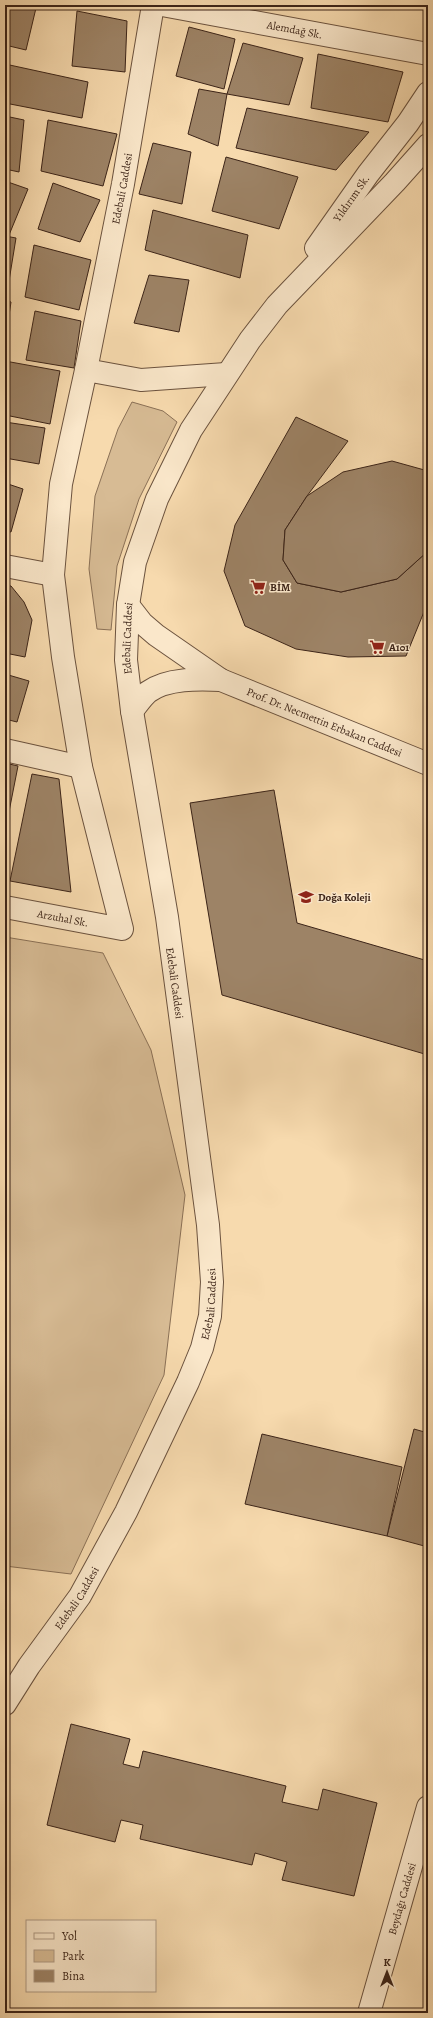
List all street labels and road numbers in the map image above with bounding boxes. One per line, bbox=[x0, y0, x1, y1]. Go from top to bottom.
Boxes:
street label: Alemdağ Sk. bbox=[265, 17, 324, 42]
street label: Edebali Caddesi bbox=[108, 152, 136, 226]
street label: Yıldırım Sk. bbox=[329, 172, 373, 226]
street label: Edebali Caddesi bbox=[119, 601, 136, 675]
street label: Prof. Dr. Necmettin Erbakan Caddesi bbox=[244, 684, 404, 761]
street label: Arzuhal Sk. bbox=[35, 906, 90, 931]
street label: Edebali Caddesi bbox=[162, 946, 187, 1020]
street label: Edebali Caddesi bbox=[197, 1268, 220, 1341]
street label: Edebali Caddesi bbox=[51, 1564, 103, 1633]
street label: Beydağı Caddesi bbox=[385, 1861, 420, 1937]

